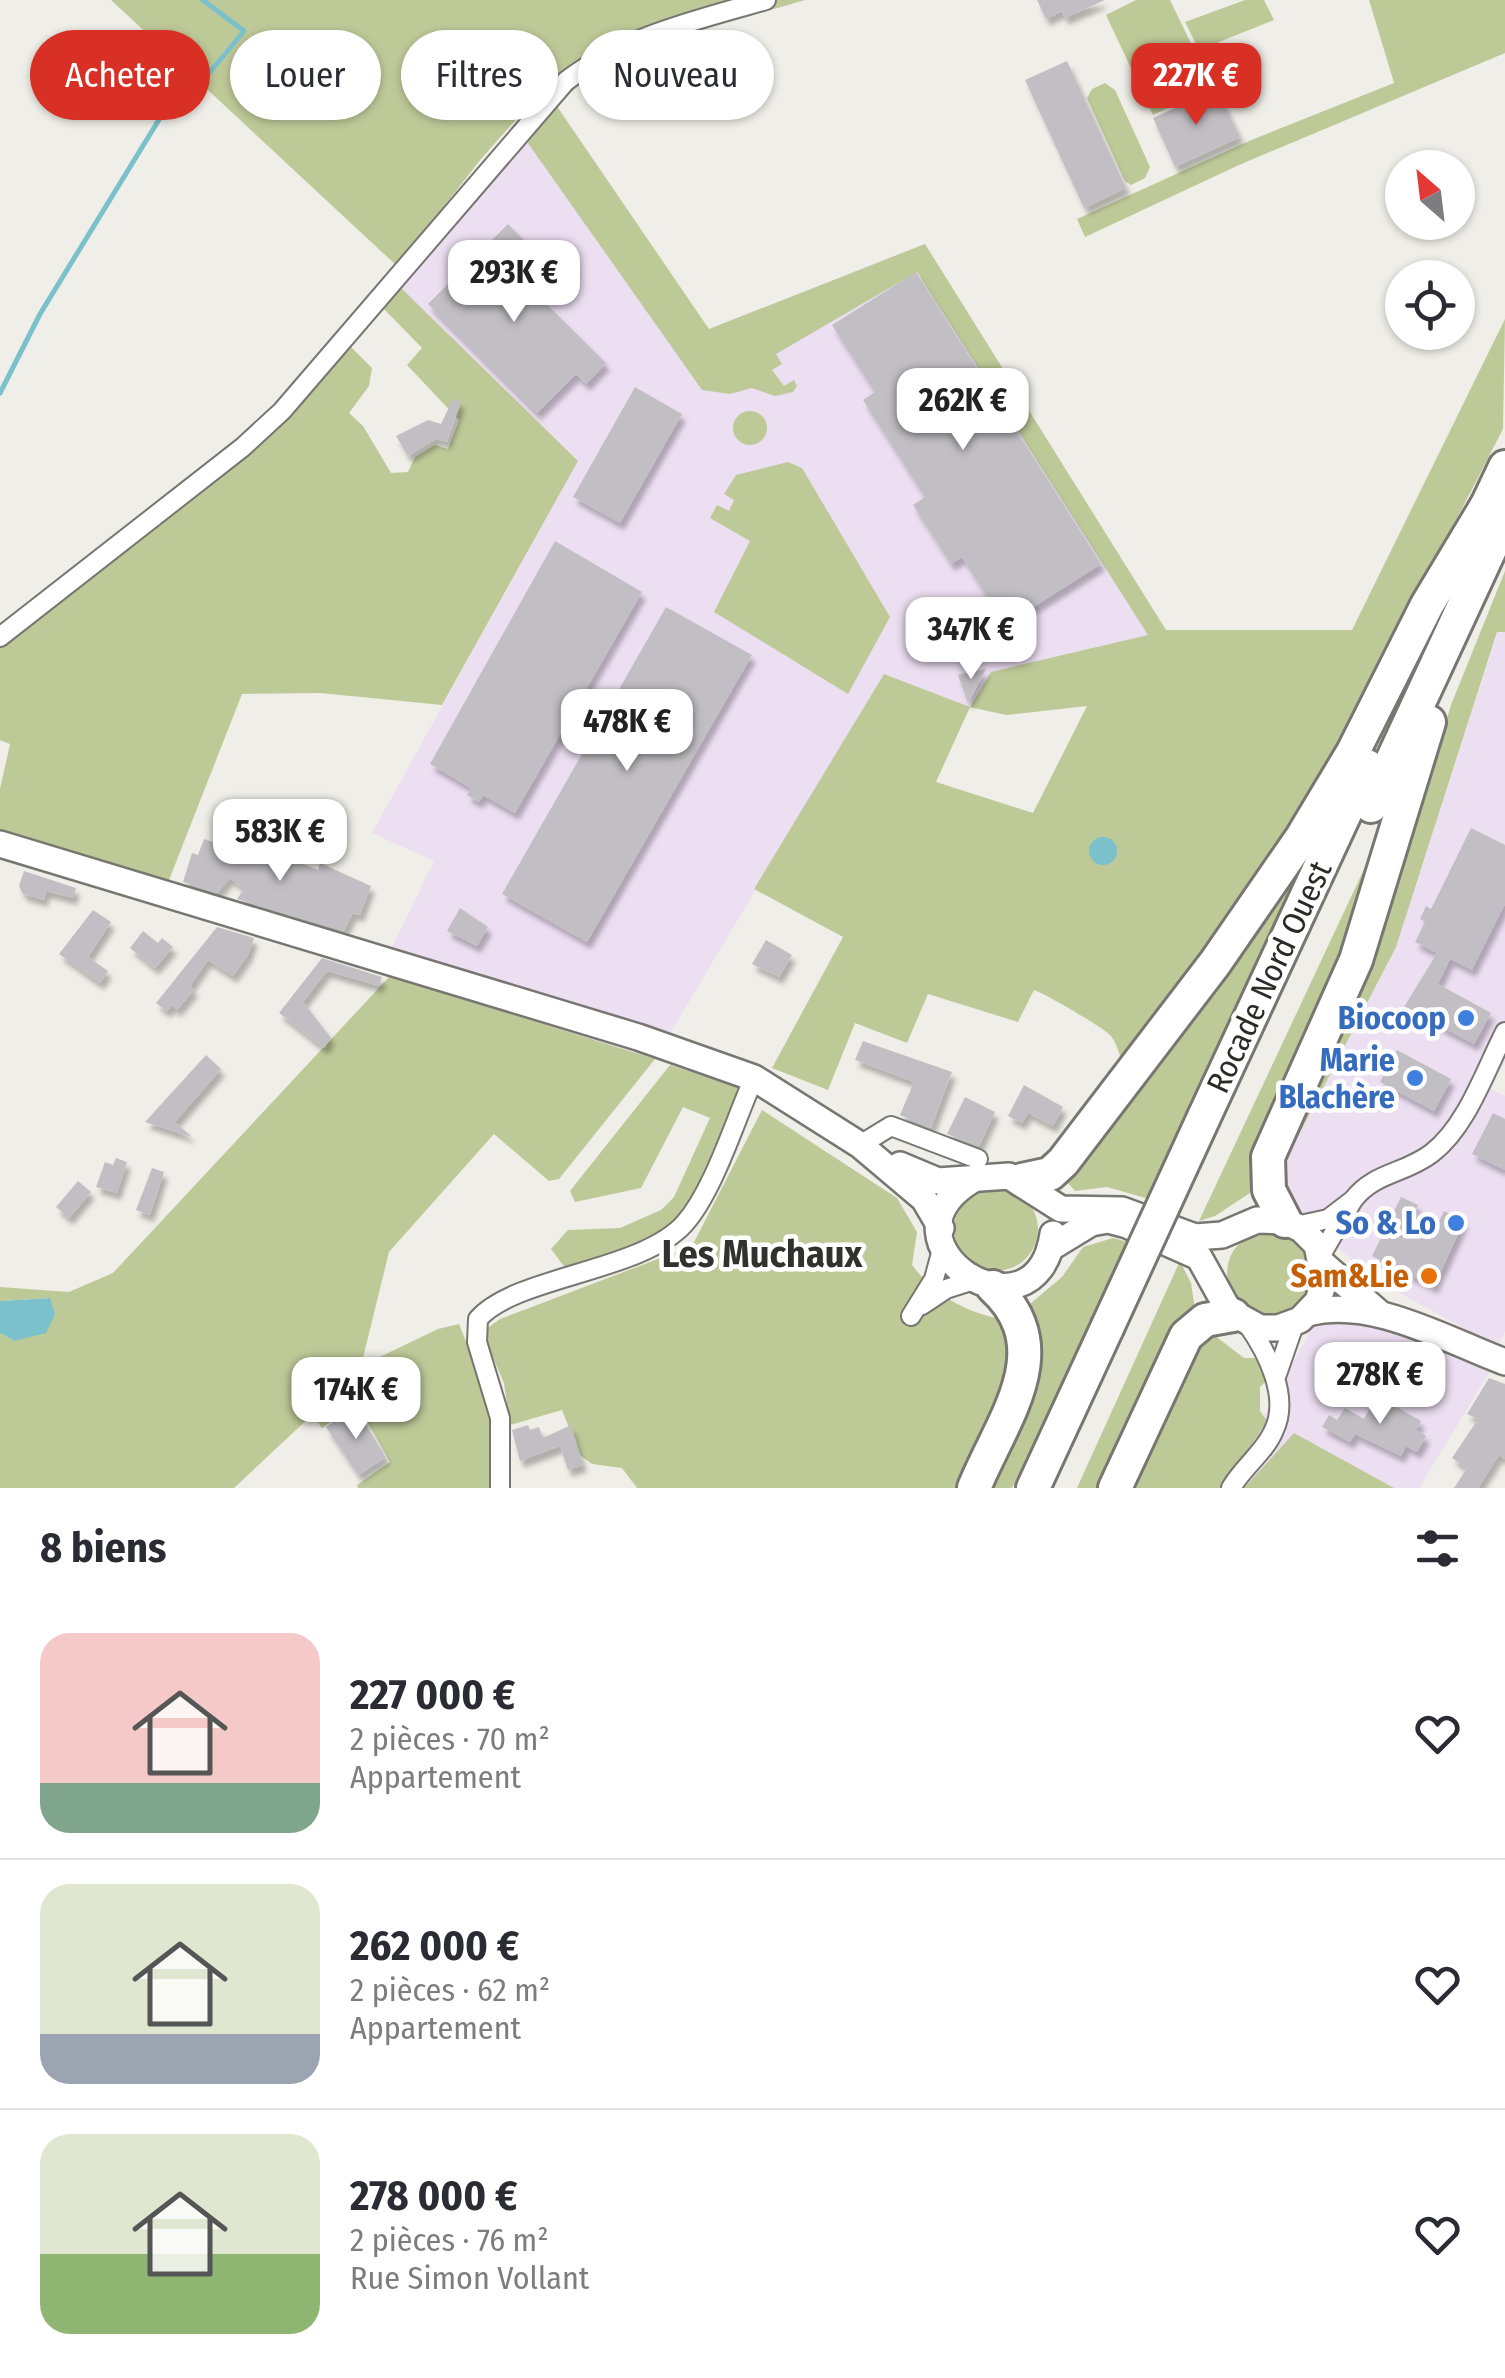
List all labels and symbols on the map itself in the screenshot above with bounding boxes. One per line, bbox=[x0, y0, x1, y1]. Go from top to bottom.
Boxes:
pin: 227K € bbox=[1115, 43, 1277, 128]
north arrow bbox=[1385, 150, 1475, 240]
pin: 293K € bbox=[433, 240, 595, 325]
pin: 262K € bbox=[882, 368, 1044, 453]
pin: 347K € bbox=[890, 597, 1052, 682]
pin: 478K € bbox=[546, 689, 708, 774]
pin: 583K € bbox=[199, 799, 361, 884]
street label: Rocade Nord Ouest bbox=[1199, 855, 1340, 1099]
place label: Biocoop bbox=[1338, 999, 1446, 1037]
marker: Biocoop bbox=[1455, 1007, 1477, 1029]
place label: Marie Blachère bbox=[1279, 1041, 1395, 1116]
marker: Marie Blachère bbox=[1404, 1067, 1426, 1089]
place label: So & Lo bbox=[1336, 1204, 1436, 1242]
marker: So & Lo bbox=[1445, 1212, 1467, 1234]
district label: Les Muchaux bbox=[662, 1231, 864, 1277]
place label: Sam&Lie bbox=[1291, 1257, 1409, 1295]
marker: Sam&Lie bbox=[1418, 1265, 1440, 1287]
pin: 278K € bbox=[1299, 1342, 1461, 1427]
pin: 174K € bbox=[275, 1357, 437, 1442]

